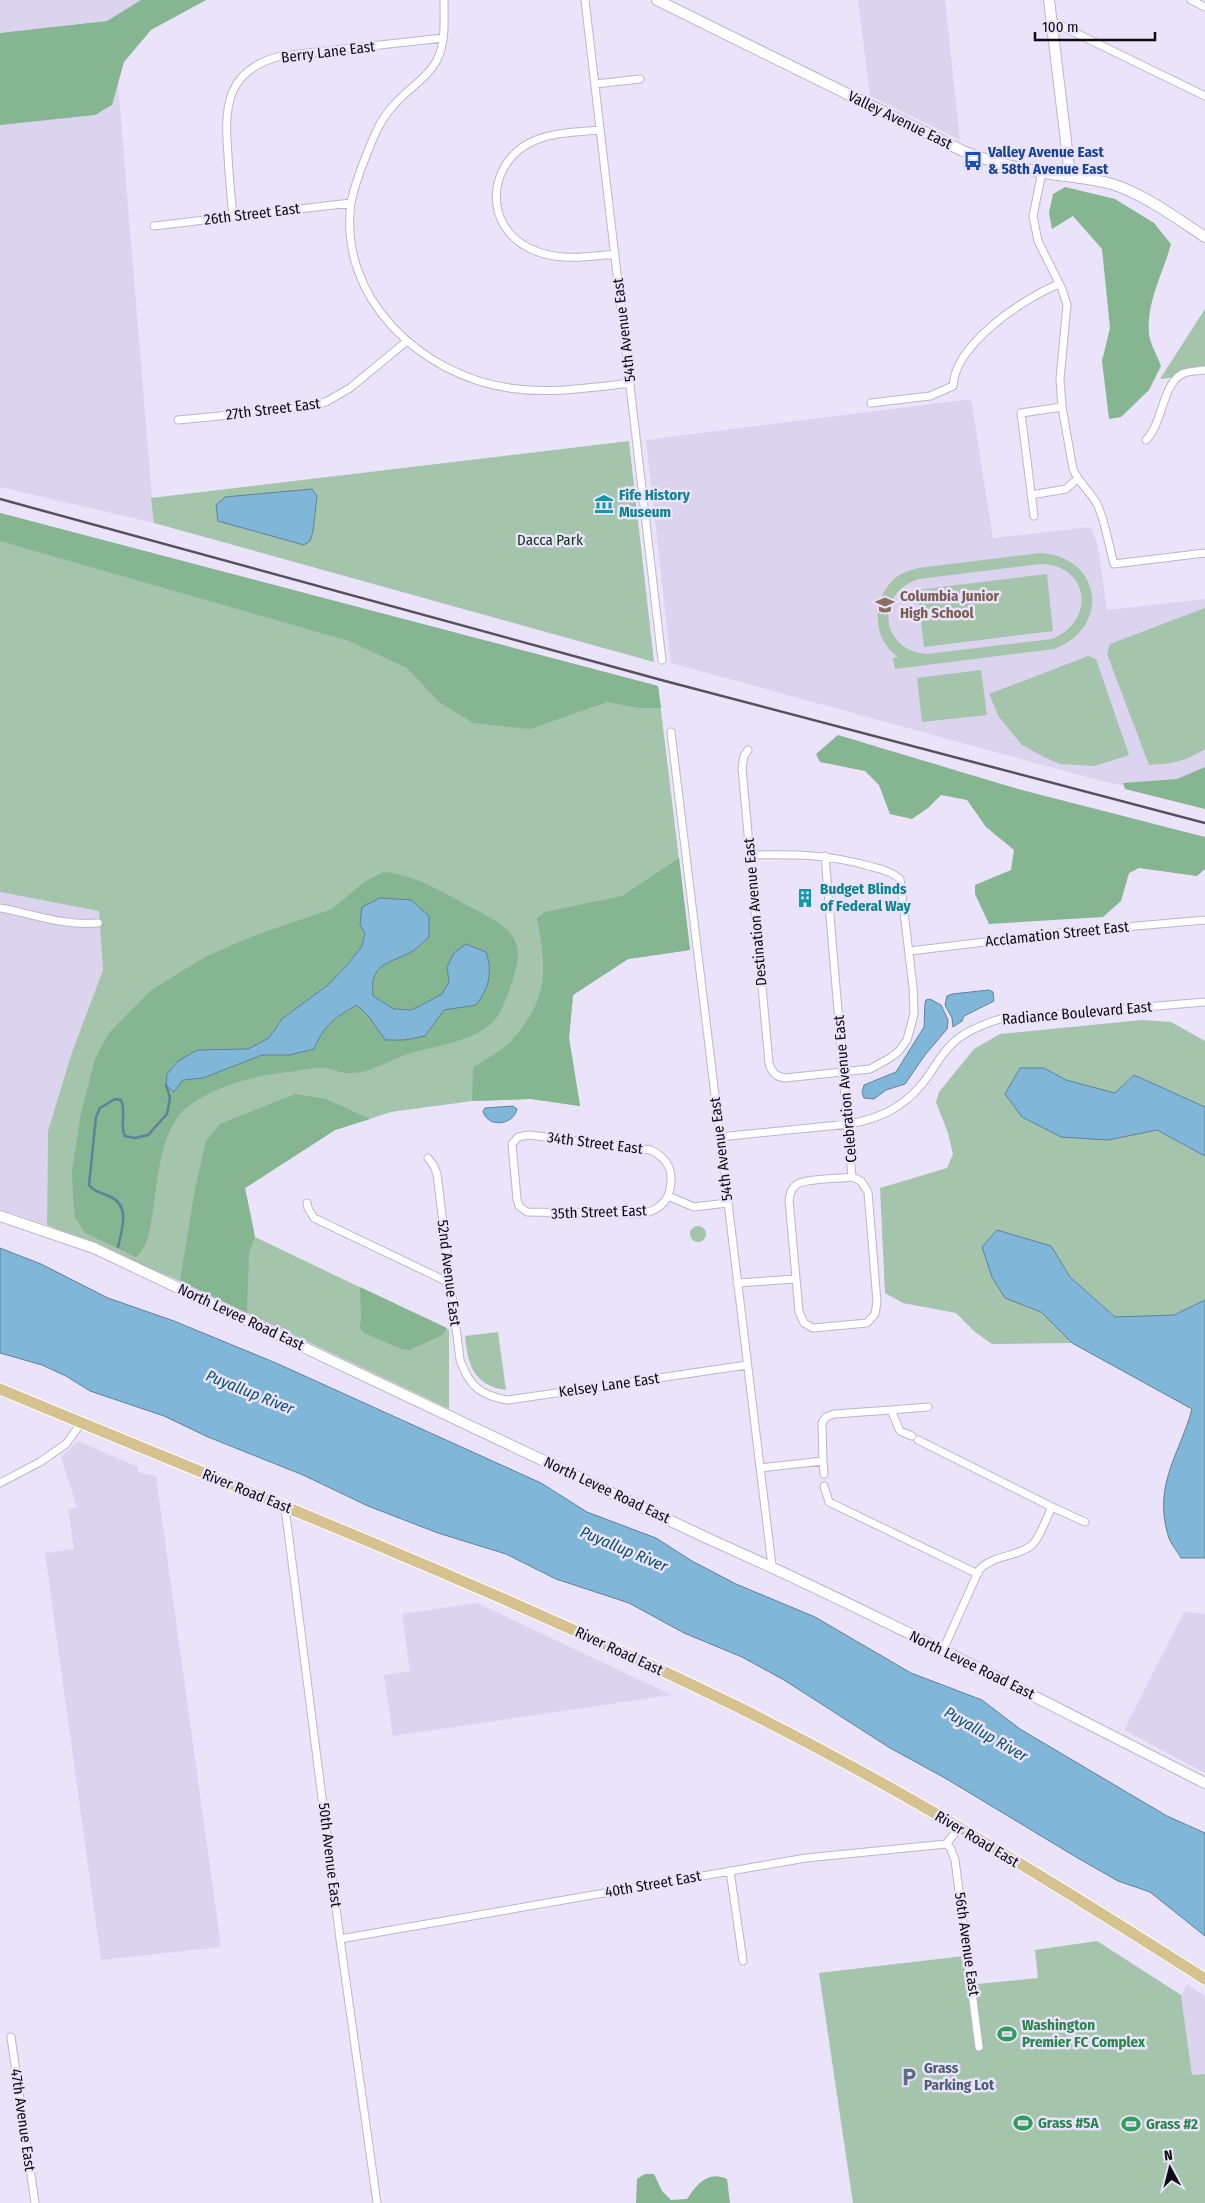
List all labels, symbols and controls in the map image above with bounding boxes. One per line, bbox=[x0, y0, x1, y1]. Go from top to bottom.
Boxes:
scale bar bbox=[1035, 10, 1155, 42]
text: 100 m bbox=[1042, 18, 1079, 36]
street label: Berry Lane East bbox=[280, 37, 376, 67]
street label: Valley Avenue East bbox=[845, 87, 955, 153]
place label: Valley Avenue East & 58th Avenue East bbox=[987, 143, 1109, 178]
bus stop icon: Valley Avenue East & 58th Avenue East bbox=[962, 150, 984, 172]
street label: 26th Street East bbox=[203, 199, 301, 229]
street label: 54th Avenue East bbox=[609, 277, 639, 383]
street label: 27th Street East bbox=[225, 394, 321, 424]
place label: Fife History Museum bbox=[619, 486, 691, 521]
museum icon: Fife History Museum bbox=[593, 493, 615, 515]
park label: Dacca Park bbox=[517, 531, 583, 549]
place label: Columbia Junior High School bbox=[900, 587, 999, 622]
school or university icon: Columbia Junior High School bbox=[874, 594, 896, 616]
street label: Destination Avenue East bbox=[740, 837, 770, 987]
place label: Budget Blinds of Federal Way bbox=[820, 880, 911, 915]
building icon: Budget Blinds of Federal Way bbox=[794, 887, 816, 909]
street label: Acclamation Street East bbox=[984, 917, 1130, 950]
street label: Radiance Boulevard East bbox=[1001, 997, 1153, 1029]
street label: Celebration Avenue East bbox=[830, 1014, 860, 1164]
street label: 54th Avenue East bbox=[706, 1096, 736, 1202]
street label: 34th Street East bbox=[546, 1128, 644, 1158]
street label: 35th Street East bbox=[551, 1201, 647, 1223]
street label: 52nd Avenue East bbox=[434, 1219, 464, 1327]
street label: North Levee Road East bbox=[175, 1280, 307, 1354]
water label: Puyallup River bbox=[203, 1366, 297, 1418]
street label: Kelsey Lane East bbox=[558, 1369, 660, 1401]
street label: North Levee Road East bbox=[541, 1453, 673, 1527]
street label: River Road East bbox=[200, 1465, 294, 1517]
water label: Puyallup River bbox=[577, 1522, 671, 1576]
street label: River Road East bbox=[572, 1623, 666, 1679]
street label: North Levee Road East bbox=[906, 1627, 1038, 1703]
water label: Puyallup River bbox=[941, 1702, 1031, 1766]
street label: 50th Avenue East bbox=[315, 1802, 345, 1908]
street label: River Road East bbox=[932, 1807, 1022, 1871]
street label: 40th Street East bbox=[604, 1867, 703, 1901]
street label: 56th Avenue East bbox=[951, 1891, 983, 1997]
place label: Washington Premier FC Complex bbox=[1022, 2016, 1146, 2051]
sports icon: Washington Premier FC Complex bbox=[996, 2023, 1018, 2045]
place label: Grass Parking Lot bbox=[924, 2059, 995, 2094]
parking icon: Grass Parking Lot bbox=[898, 2066, 920, 2088]
street label: 47th Avenue East bbox=[7, 2068, 39, 2173]
sports icon: Grass #5A bbox=[1012, 2112, 1034, 2134]
sports icon: Grass #2 bbox=[1120, 2113, 1142, 2135]
place label: Grass #5A bbox=[1038, 2114, 1099, 2132]
place label: Grass #2 bbox=[1146, 2115, 1198, 2133]
north arrow bbox=[1145, 2143, 1195, 2193]
text: N bbox=[1163, 2147, 1174, 2165]

